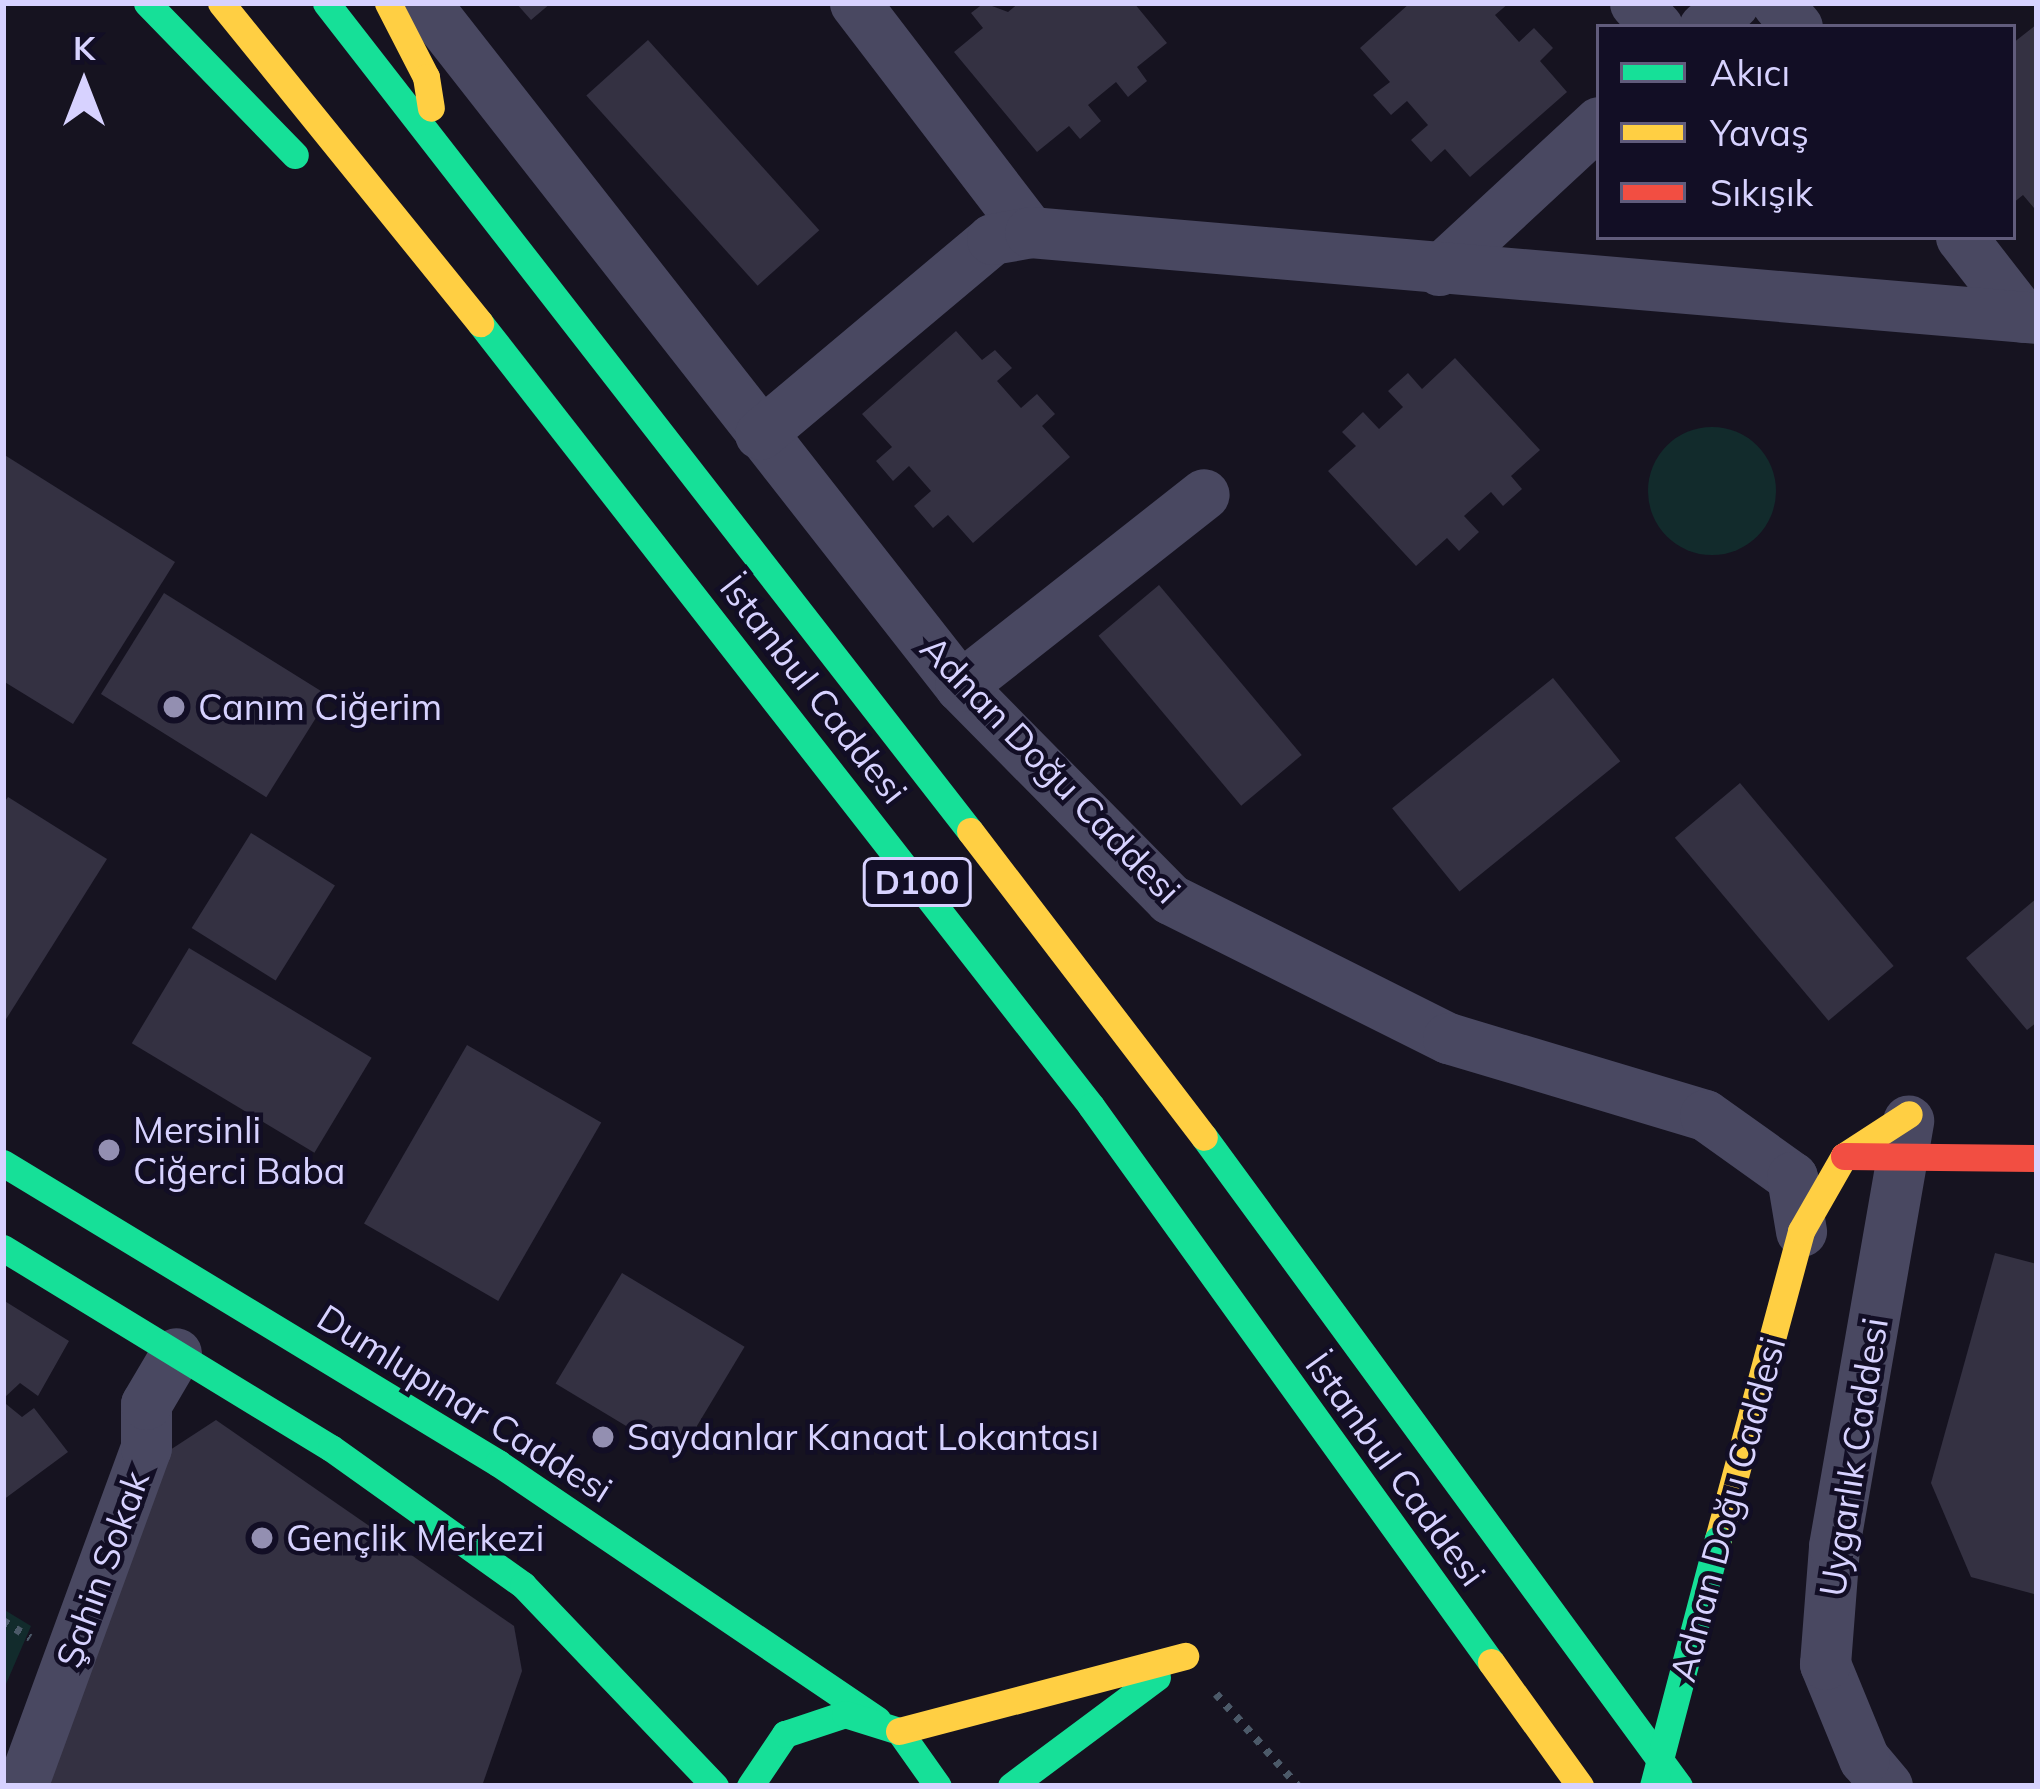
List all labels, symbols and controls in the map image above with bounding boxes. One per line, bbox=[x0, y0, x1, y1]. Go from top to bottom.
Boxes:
north arrow bbox=[24, 24, 144, 144]
legend bbox=[1596, 24, 2016, 240]
text: K bbox=[73, 27, 95, 68]
text: Akıcı bbox=[1710, 50, 1790, 95]
text: Yavaş bbox=[1710, 110, 1809, 155]
text: Sıkışık bbox=[1710, 170, 1813, 215]
street label: İstanbul Caddesi bbox=[712, 566, 916, 812]
street label: Adnan Doğu Caddesi bbox=[912, 626, 1190, 912]
place label: Canım Ciğerim bbox=[198, 685, 442, 729]
marker: Canım Ciğerim bbox=[161, 694, 187, 720]
road number: D100 bbox=[860, 855, 974, 909]
place label: Mersinli Ciğerci Baba bbox=[133, 1107, 345, 1192]
marker: Mersinli Ciğerci Baba bbox=[96, 1137, 122, 1163]
street label: Dumlupınar Caddesi bbox=[310, 1295, 620, 1511]
street label: Uygarlık Caddesi bbox=[1810, 1315, 1896, 1599]
street label: Adnan Doğu Caddesi bbox=[1660, 1332, 1794, 1686]
street label: İstanbul Caddesi bbox=[1297, 1344, 1495, 1594]
place label: Saydanlar Kanaat Lokantası bbox=[627, 1415, 1099, 1459]
marker: Saydanlar Kanaat Lokantası bbox=[590, 1424, 616, 1450]
street label: Şahin Sokak bbox=[47, 1465, 157, 1673]
place label: Gençlik Merkezi bbox=[286, 1516, 544, 1560]
marker: Gençlik Merkezi bbox=[249, 1525, 275, 1551]

